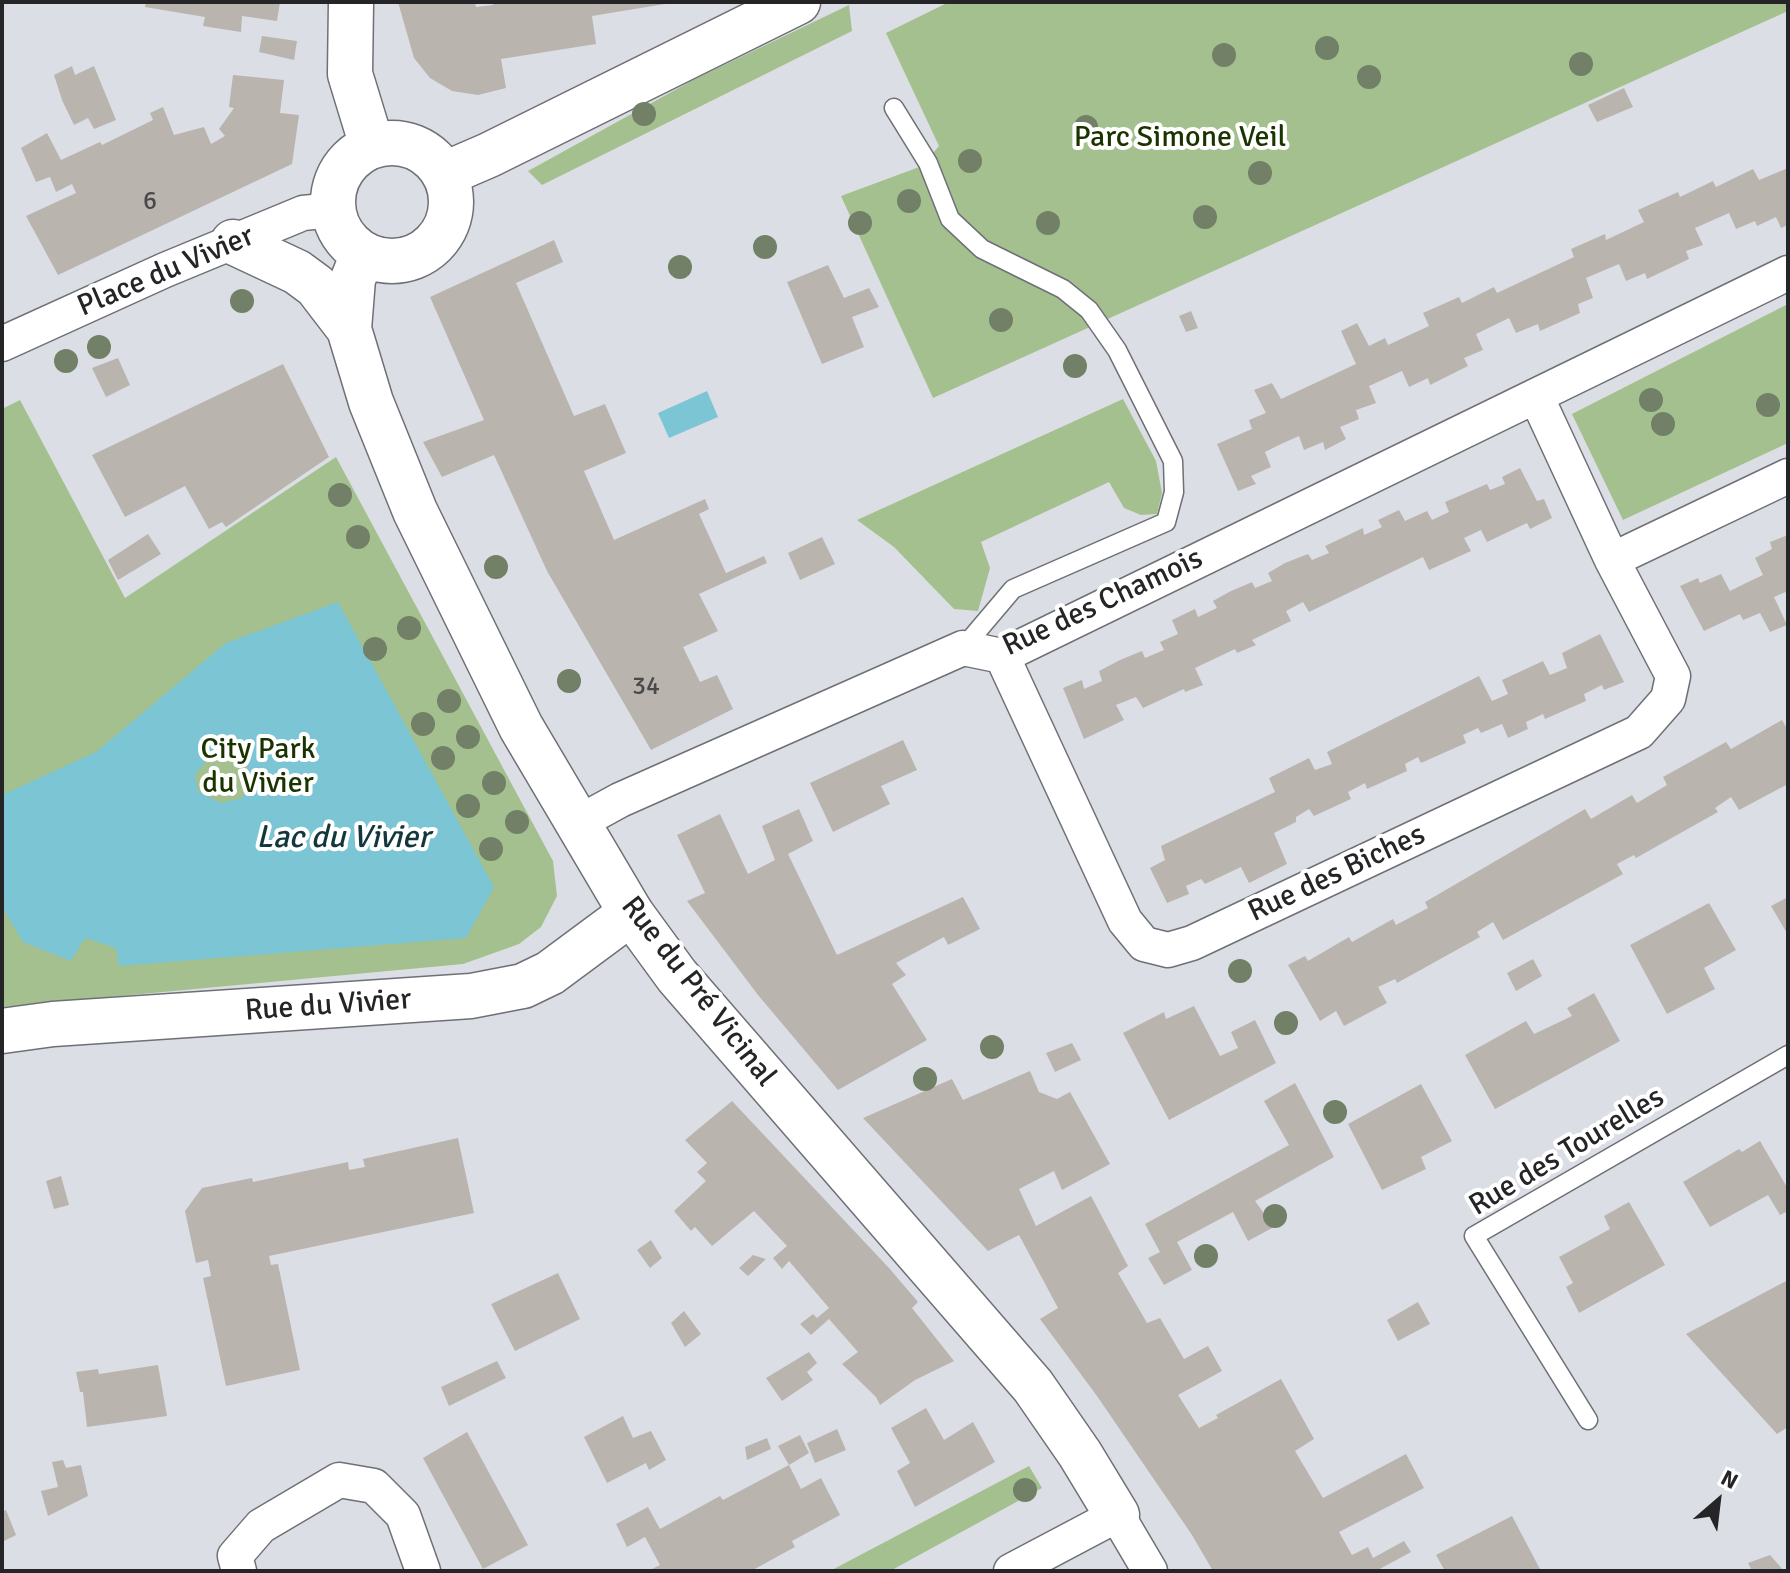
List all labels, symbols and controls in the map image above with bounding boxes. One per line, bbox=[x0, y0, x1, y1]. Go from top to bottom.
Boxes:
park label: Parc Simone Veil bbox=[1074, 120, 1286, 156]
house number: 6 bbox=[143, 186, 157, 218]
street label: Place du Vivier bbox=[72, 219, 260, 325]
street label: Rue des Chamois bbox=[997, 541, 1209, 665]
house number: 34 bbox=[632, 671, 660, 703]
park label: City Park du Vivier bbox=[201, 732, 315, 802]
street label: Rue des Biches bbox=[1243, 817, 1431, 931]
water label: Lac du Vivier bbox=[256, 820, 430, 858]
street label: Rue du Pré Vicinal bbox=[613, 890, 783, 1094]
street label: Rue du Vivier bbox=[244, 982, 412, 1030]
street label: Rue des Tourelles bbox=[1463, 1080, 1671, 1224]
north arrow bbox=[1678, 1461, 1758, 1541]
text: N bbox=[1716, 1464, 1743, 1495]

